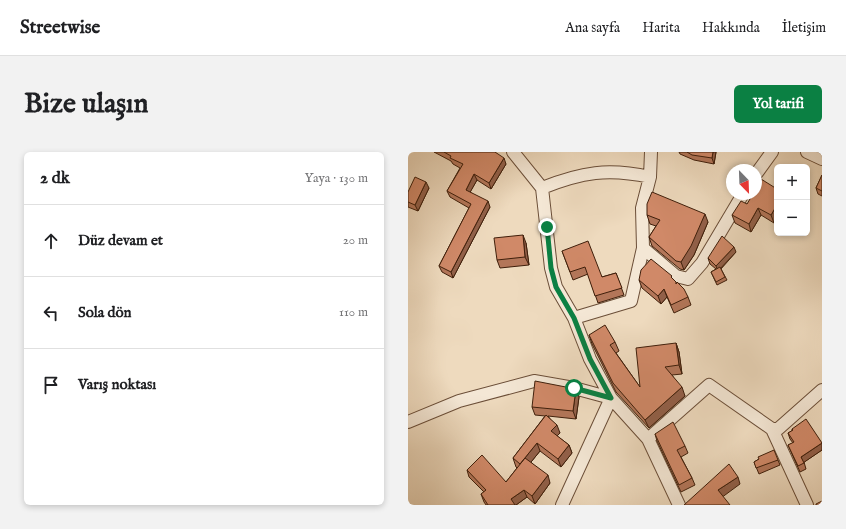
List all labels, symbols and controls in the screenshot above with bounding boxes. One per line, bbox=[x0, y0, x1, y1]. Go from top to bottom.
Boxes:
text: Streetwise bbox=[20, 16, 100, 40]
text: Ana sayfa bbox=[565, 19, 620, 37]
text: Harita bbox=[642, 19, 680, 37]
text: Hakkında bbox=[702, 19, 760, 37]
text: İletişim bbox=[782, 19, 826, 37]
button: Yol tarifi bbox=[734, 85, 822, 123]
text: Bize ulaşın bbox=[24, 87, 148, 122]
north arrow bbox=[726, 164, 762, 200]
map controls bbox=[774, 164, 810, 236]
button: + bbox=[774, 164, 810, 200]
text: 2 dk bbox=[40, 168, 70, 189]
text: Yaya · 130 m bbox=[305, 170, 368, 187]
button: − bbox=[774, 200, 810, 236]
route end bbox=[538, 218, 556, 236]
icon: ahead bbox=[40, 230, 62, 252]
text: Düz devam et bbox=[78, 231, 163, 250]
text: 20 m bbox=[343, 232, 368, 249]
icon: left bbox=[40, 302, 62, 324]
text: Sola dön bbox=[78, 303, 132, 322]
text: 110 m bbox=[339, 304, 368, 321]
icon: arrive bbox=[40, 374, 62, 396]
text: Varış noktası bbox=[78, 375, 156, 394]
route start bbox=[565, 379, 583, 397]

